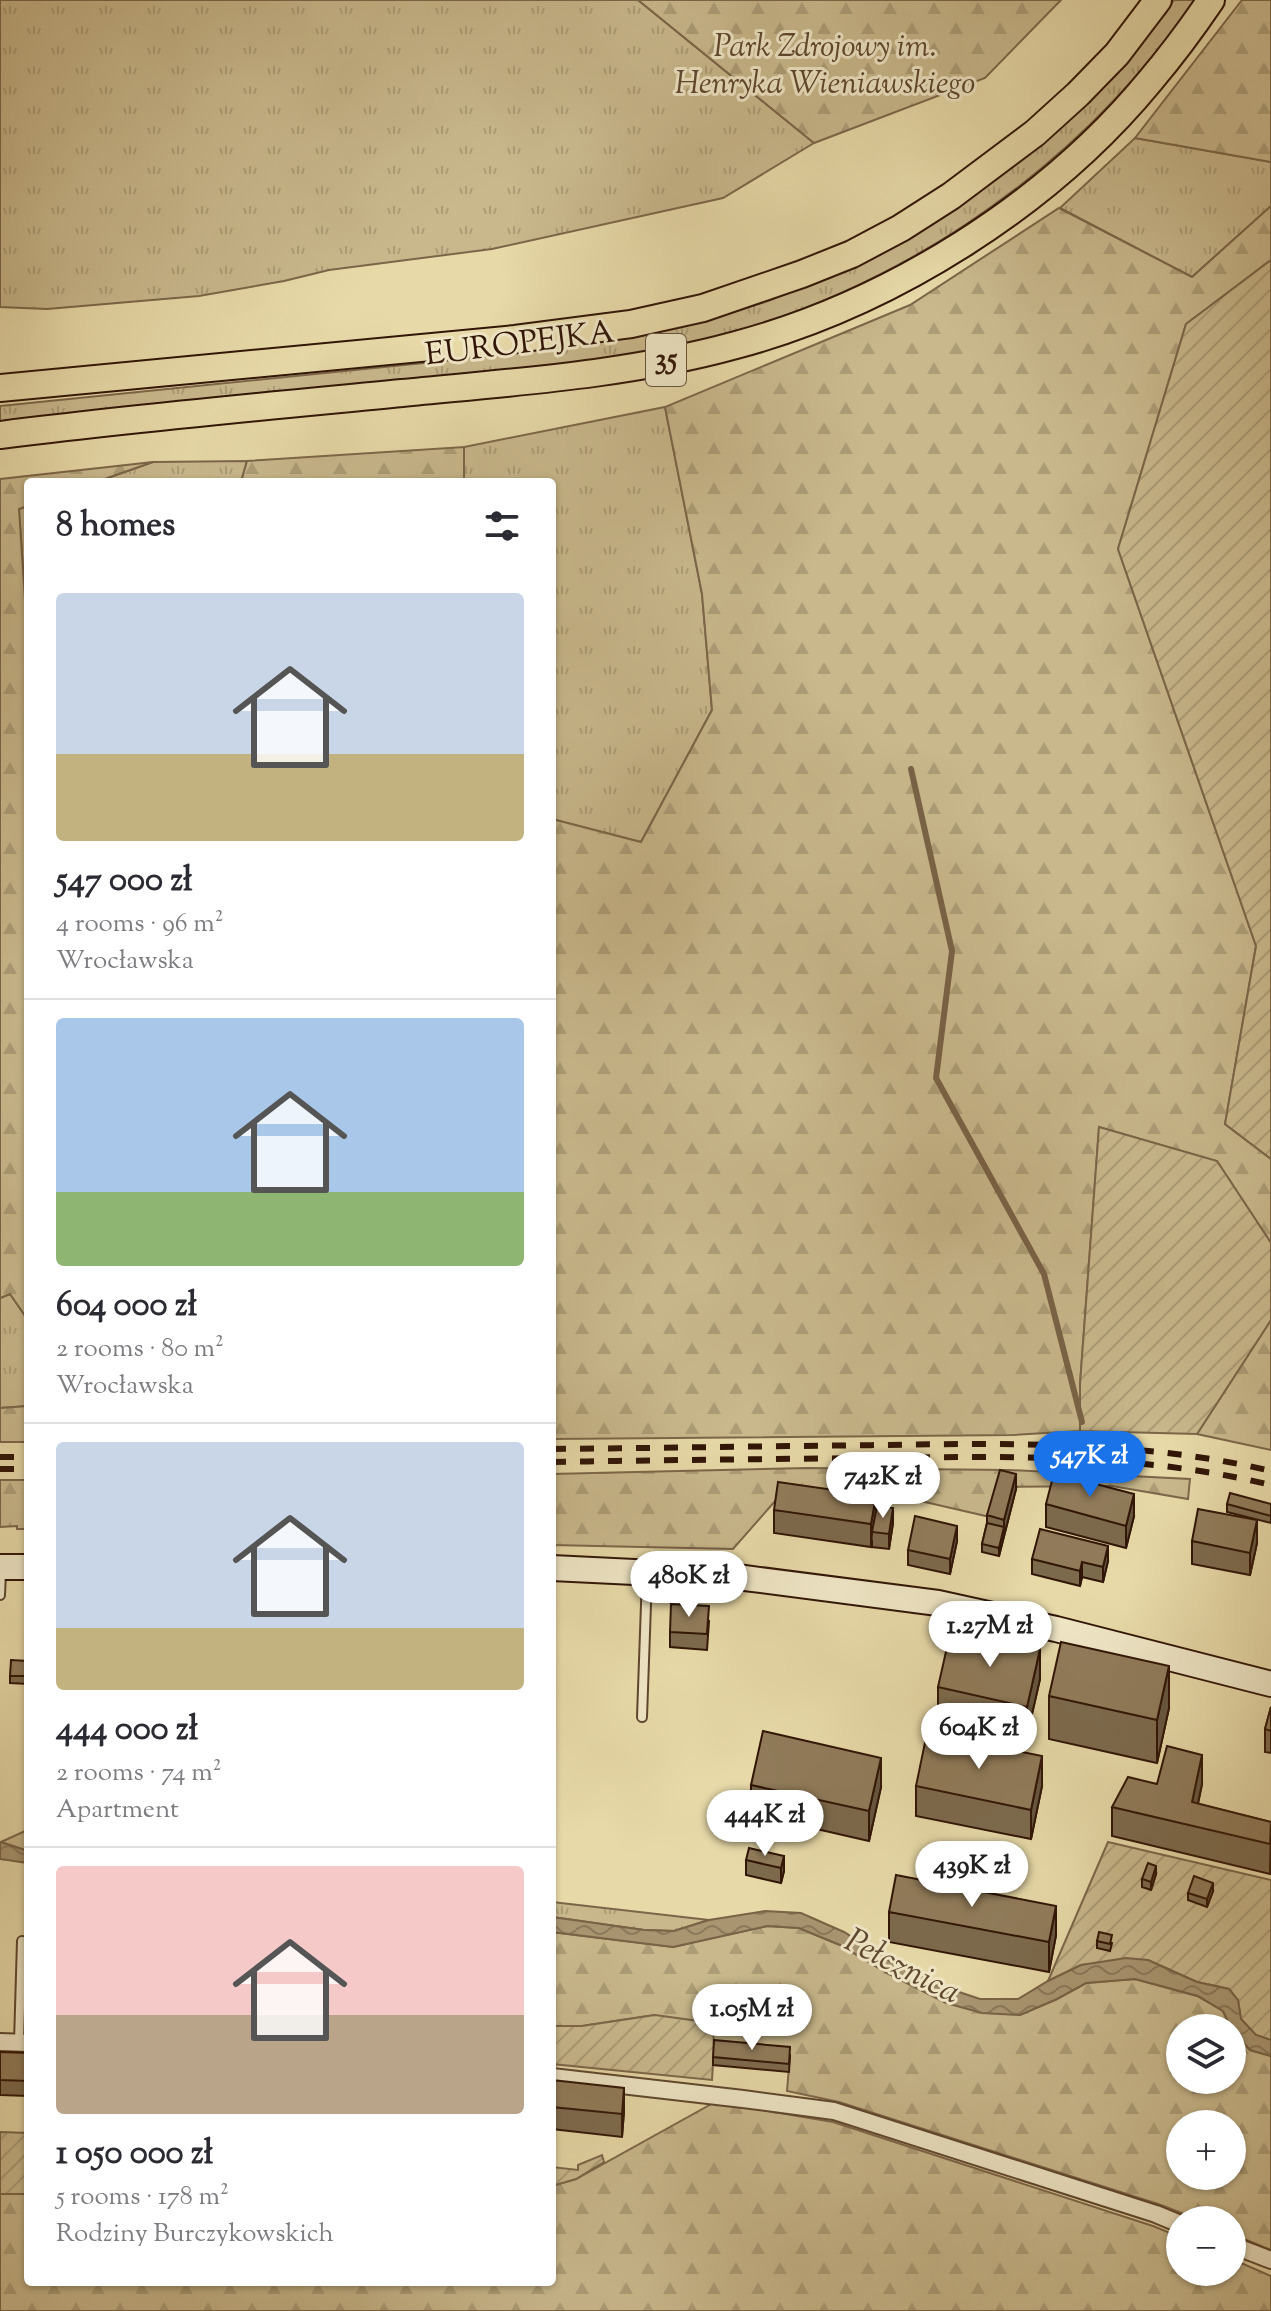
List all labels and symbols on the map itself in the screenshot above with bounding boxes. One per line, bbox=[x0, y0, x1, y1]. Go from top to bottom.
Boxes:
park label: Park Zdrojowy im. Henryka Wieniawskiego bbox=[675, 25, 975, 108]
street label: EUROPEJKA bbox=[423, 311, 617, 379]
road number: 35 bbox=[646, 334, 686, 386]
pin: 547K zł bbox=[1016, 1431, 1164, 1499]
pin: 742K zł bbox=[809, 1452, 957, 1520]
pin: 480K zł bbox=[615, 1551, 763, 1619]
pin: 1.27M zł bbox=[907, 1601, 1073, 1669]
pin: 604K zł bbox=[905, 1703, 1053, 1771]
pin: 444K zł bbox=[691, 1790, 839, 1858]
pin: 439K zł bbox=[898, 1841, 1046, 1909]
water label: Pełcznica bbox=[835, 1918, 969, 2018]
pin: 1.05M zł bbox=[669, 1984, 835, 2052]

